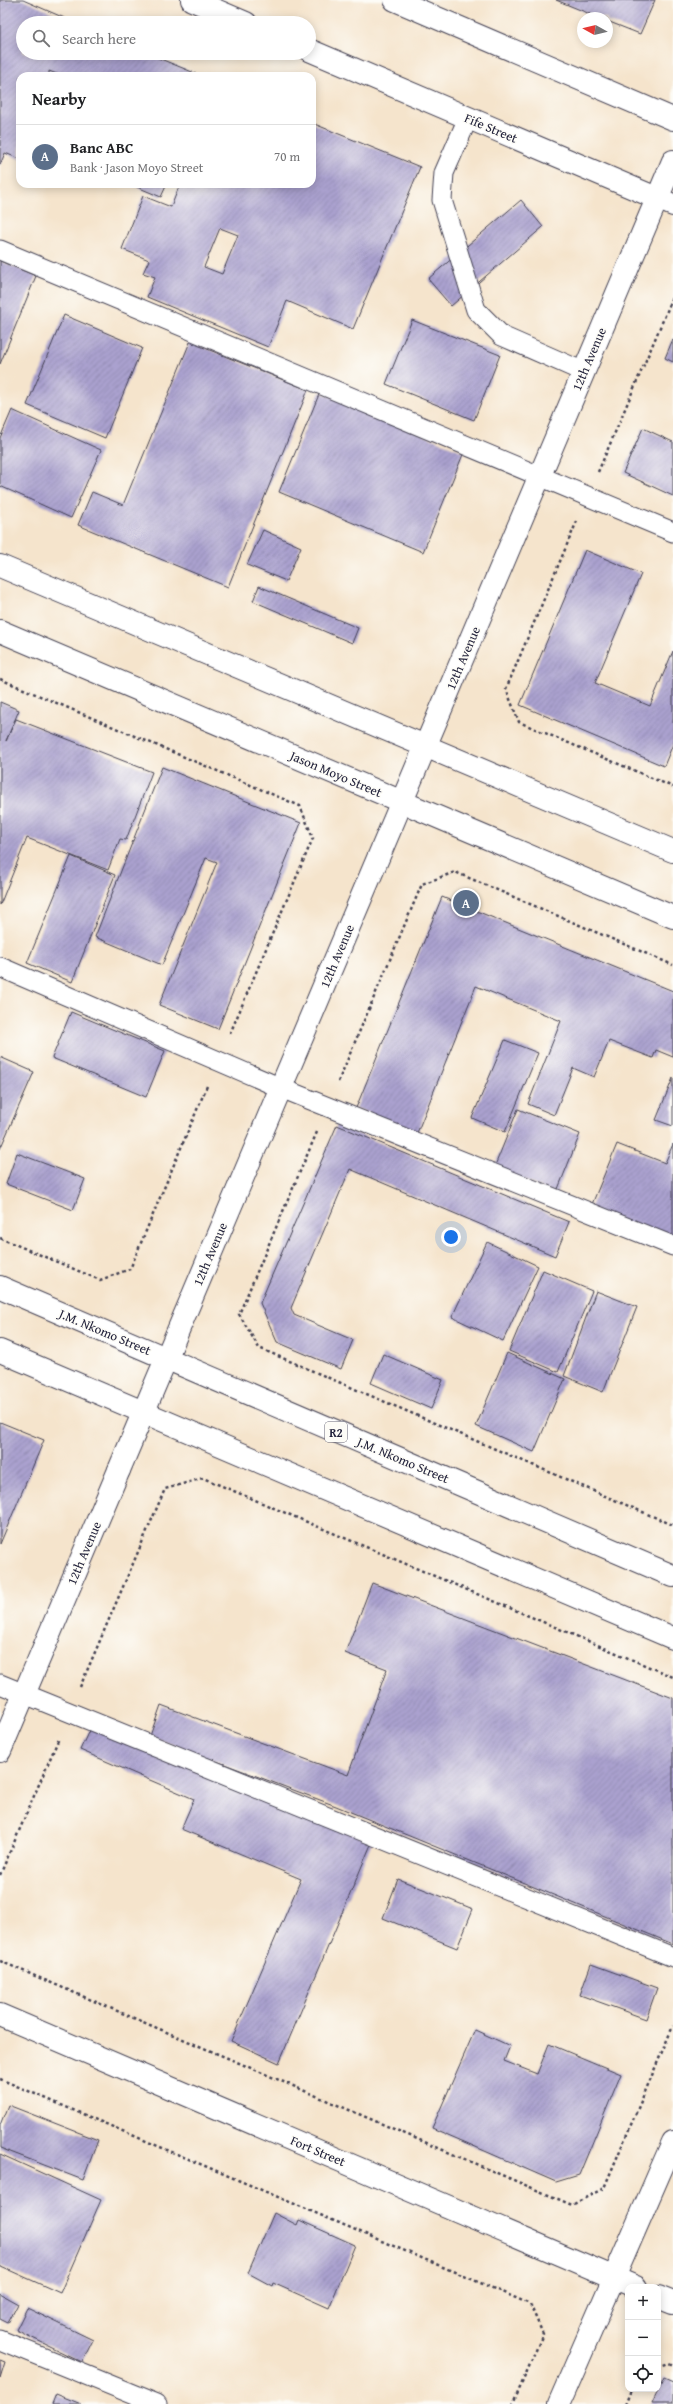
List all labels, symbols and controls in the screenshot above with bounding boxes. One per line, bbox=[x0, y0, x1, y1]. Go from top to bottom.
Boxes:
north arrow bbox=[577, 12, 613, 48]
search box bbox=[16, 16, 316, 60]
icon: search bbox=[30, 27, 52, 49]
text: Search here bbox=[62, 28, 136, 49]
text: Nearby bbox=[32, 86, 86, 111]
street label: Fife Street bbox=[462, 108, 521, 148]
text: Banc ABC bbox=[70, 137, 133, 158]
text: A bbox=[41, 147, 49, 166]
text: 70 m bbox=[274, 147, 300, 166]
text: Bank · Jason Moyo Street bbox=[70, 158, 203, 177]
street label: 12th Avenue bbox=[567, 324, 611, 394]
street label: 12th Avenue bbox=[441, 623, 485, 693]
street label: Jason Moyo Street bbox=[285, 745, 385, 802]
pin: A bbox=[453, 888, 479, 918]
street label: 12th Avenue bbox=[315, 921, 359, 991]
street label: 12th Avenue bbox=[188, 1219, 232, 1289]
your location bbox=[441, 1227, 461, 1247]
street label: J.M. Nkomo Street bbox=[54, 1303, 154, 1360]
road number: R2 bbox=[325, 1422, 347, 1442]
street label: J.M. Nkomo Street bbox=[352, 1431, 452, 1488]
street label: 12th Avenue bbox=[62, 1518, 106, 1588]
street label: Fort Street bbox=[288, 2131, 349, 2171]
map controls bbox=[625, 2284, 661, 2392]
button: + bbox=[625, 2284, 661, 2320]
button: − bbox=[625, 2320, 661, 2356]
button: locate bbox=[625, 2356, 661, 2392]

